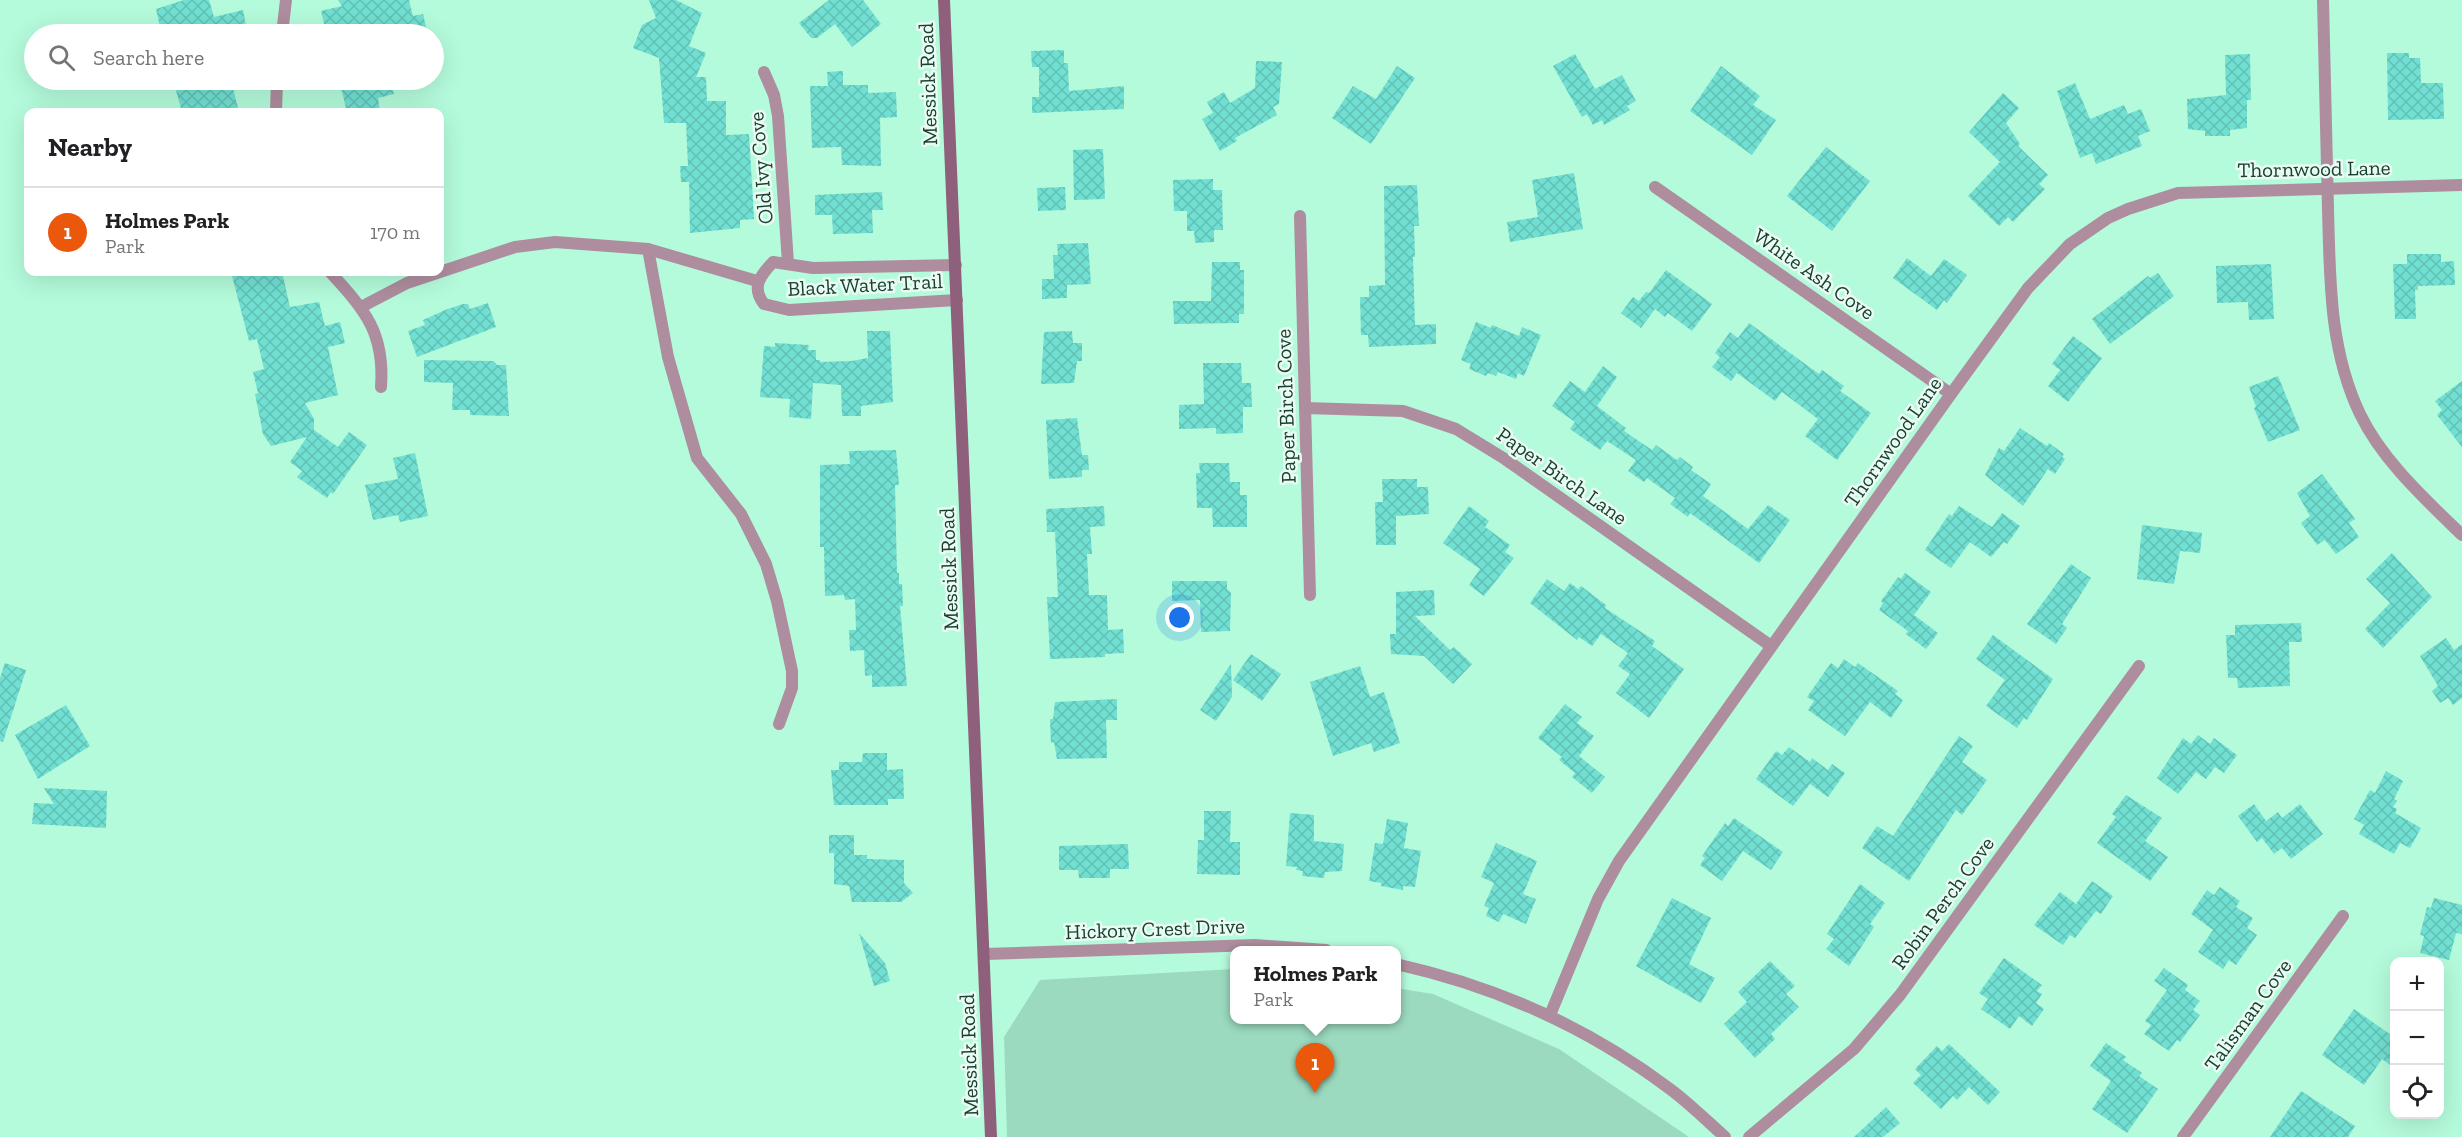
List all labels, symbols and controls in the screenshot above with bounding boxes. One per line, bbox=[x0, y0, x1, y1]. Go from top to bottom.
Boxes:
street label: Messick Road bbox=[913, 22, 942, 146]
search box bbox=[24, 24, 444, 90]
icon: search bbox=[45, 41, 78, 74]
text: Search here bbox=[93, 44, 204, 71]
street label: Old Ivy Cove bbox=[743, 111, 778, 225]
text: Nearby bbox=[48, 131, 132, 163]
street label: Thornwood Lane bbox=[2237, 155, 2391, 182]
text: Holmes Park bbox=[105, 207, 229, 234]
text: 1 bbox=[63, 220, 72, 244]
text: 170 m bbox=[370, 220, 420, 244]
street label: White Ash Cove bbox=[1749, 223, 1880, 325]
text: Park bbox=[105, 234, 145, 258]
street label: Black Water Trail bbox=[787, 268, 944, 301]
street label: Paper Birch Cove bbox=[1270, 328, 1301, 484]
street label: Thornwood Lane bbox=[1838, 372, 1947, 512]
street label: Paper Birch Lane bbox=[1492, 421, 1632, 530]
street label: Messick Road bbox=[934, 507, 963, 631]
your location bbox=[1165, 603, 1194, 632]
street label: Robin Perch Cove bbox=[1886, 831, 1999, 974]
street label: Hickory Crest Drive bbox=[1065, 913, 1246, 944]
popup bbox=[1230, 946, 1401, 1024]
street label: Talisman Cove bbox=[2199, 954, 2297, 1076]
map controls bbox=[2390, 957, 2444, 1119]
button: + bbox=[2390, 957, 2444, 1011]
text: Holmes Park bbox=[1253, 960, 1378, 987]
text: Park bbox=[1253, 987, 1293, 1011]
street label: Messick Road bbox=[954, 993, 983, 1117]
button: − bbox=[2390, 1011, 2444, 1065]
pin: 1 bbox=[1296, 1044, 1334, 1093]
button: locate bbox=[2390, 1065, 2444, 1119]

